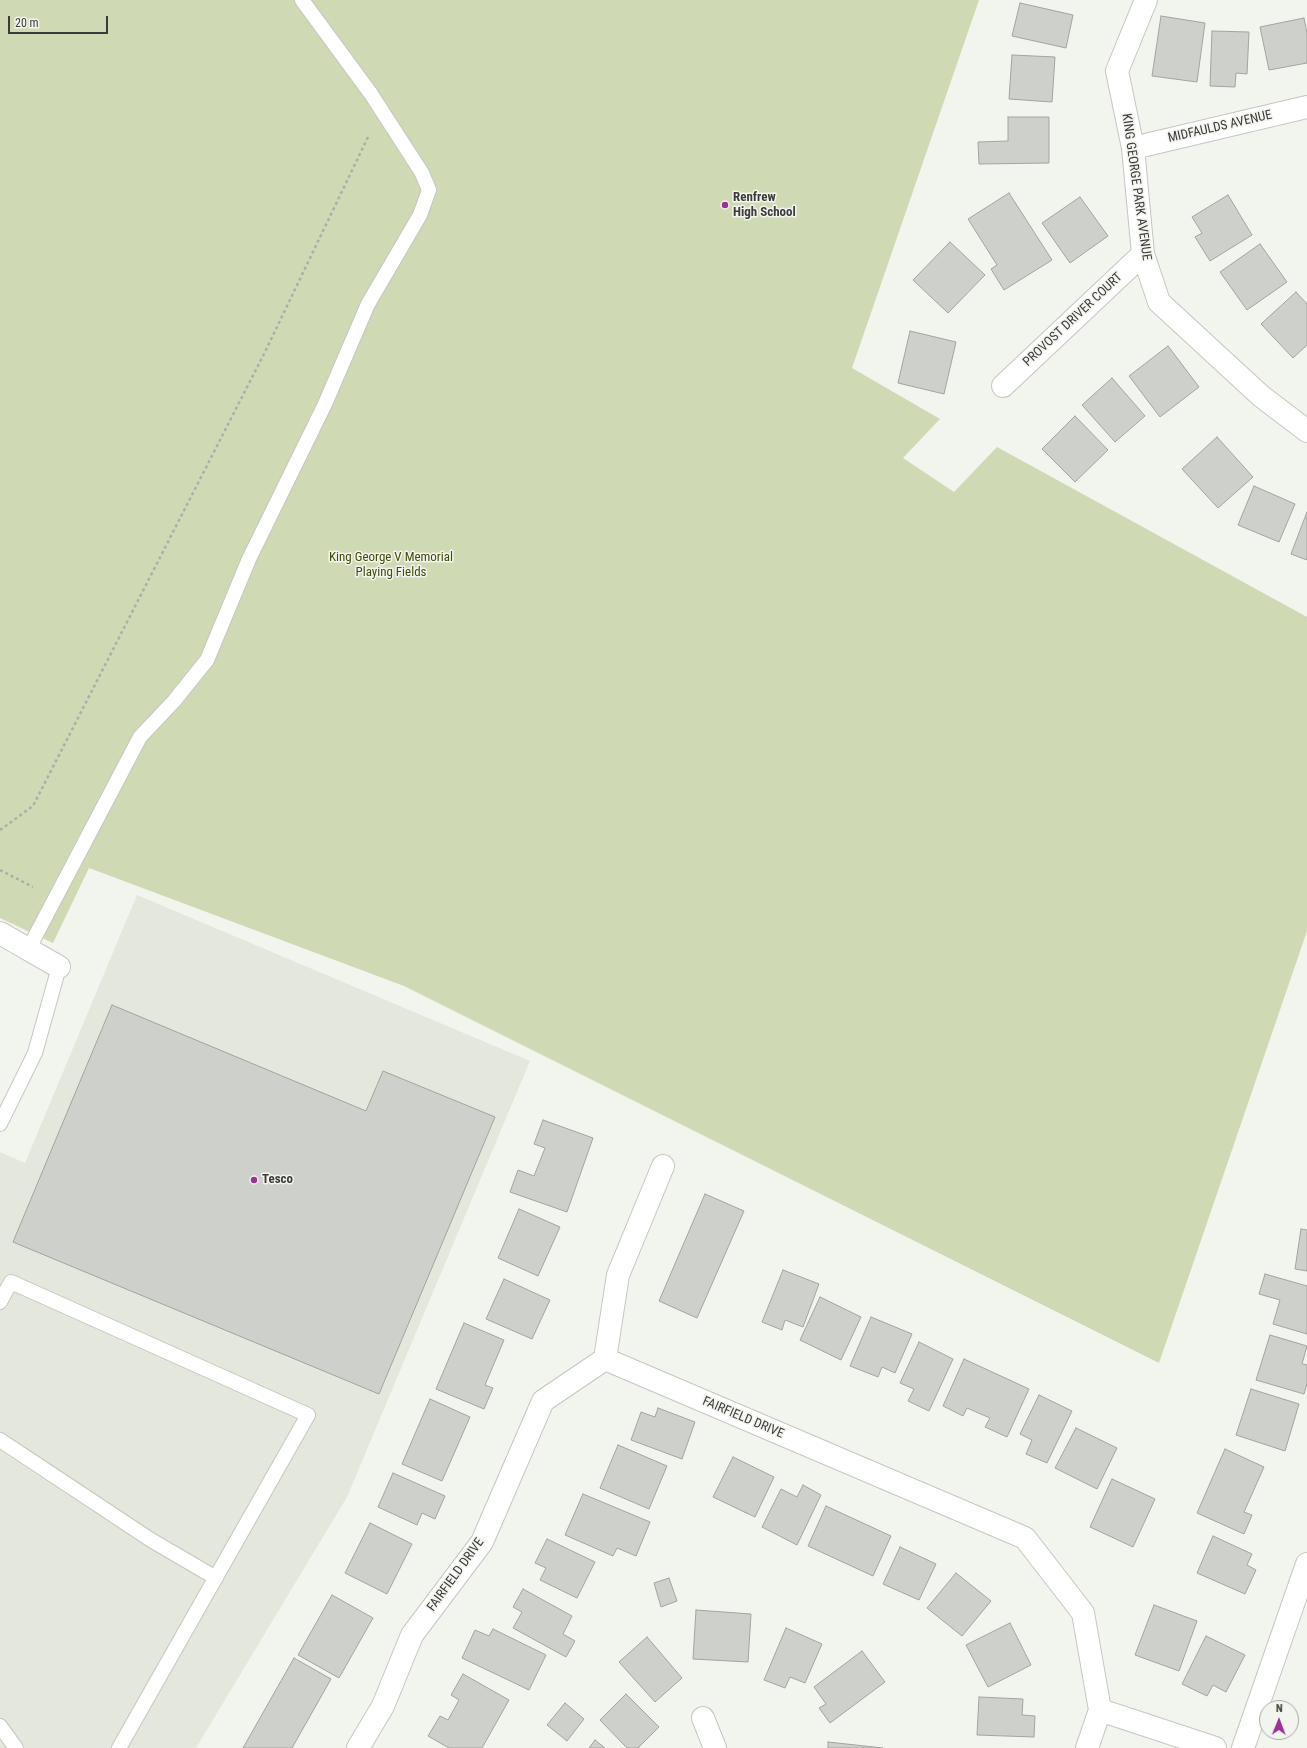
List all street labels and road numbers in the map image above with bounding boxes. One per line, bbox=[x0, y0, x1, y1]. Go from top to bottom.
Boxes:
street label: MIDFAULDS AVENUE bbox=[1167, 107, 1273, 147]
street label: KING GEORGE PARK AVENUE bbox=[1118, 112, 1154, 262]
street label: PROVOST DRIVER COURT bbox=[1020, 270, 1126, 370]
street label: FAIRFIELD DRIVE bbox=[700, 1394, 786, 1442]
street label: FAIRFIELD DRIVE bbox=[424, 1535, 488, 1615]

